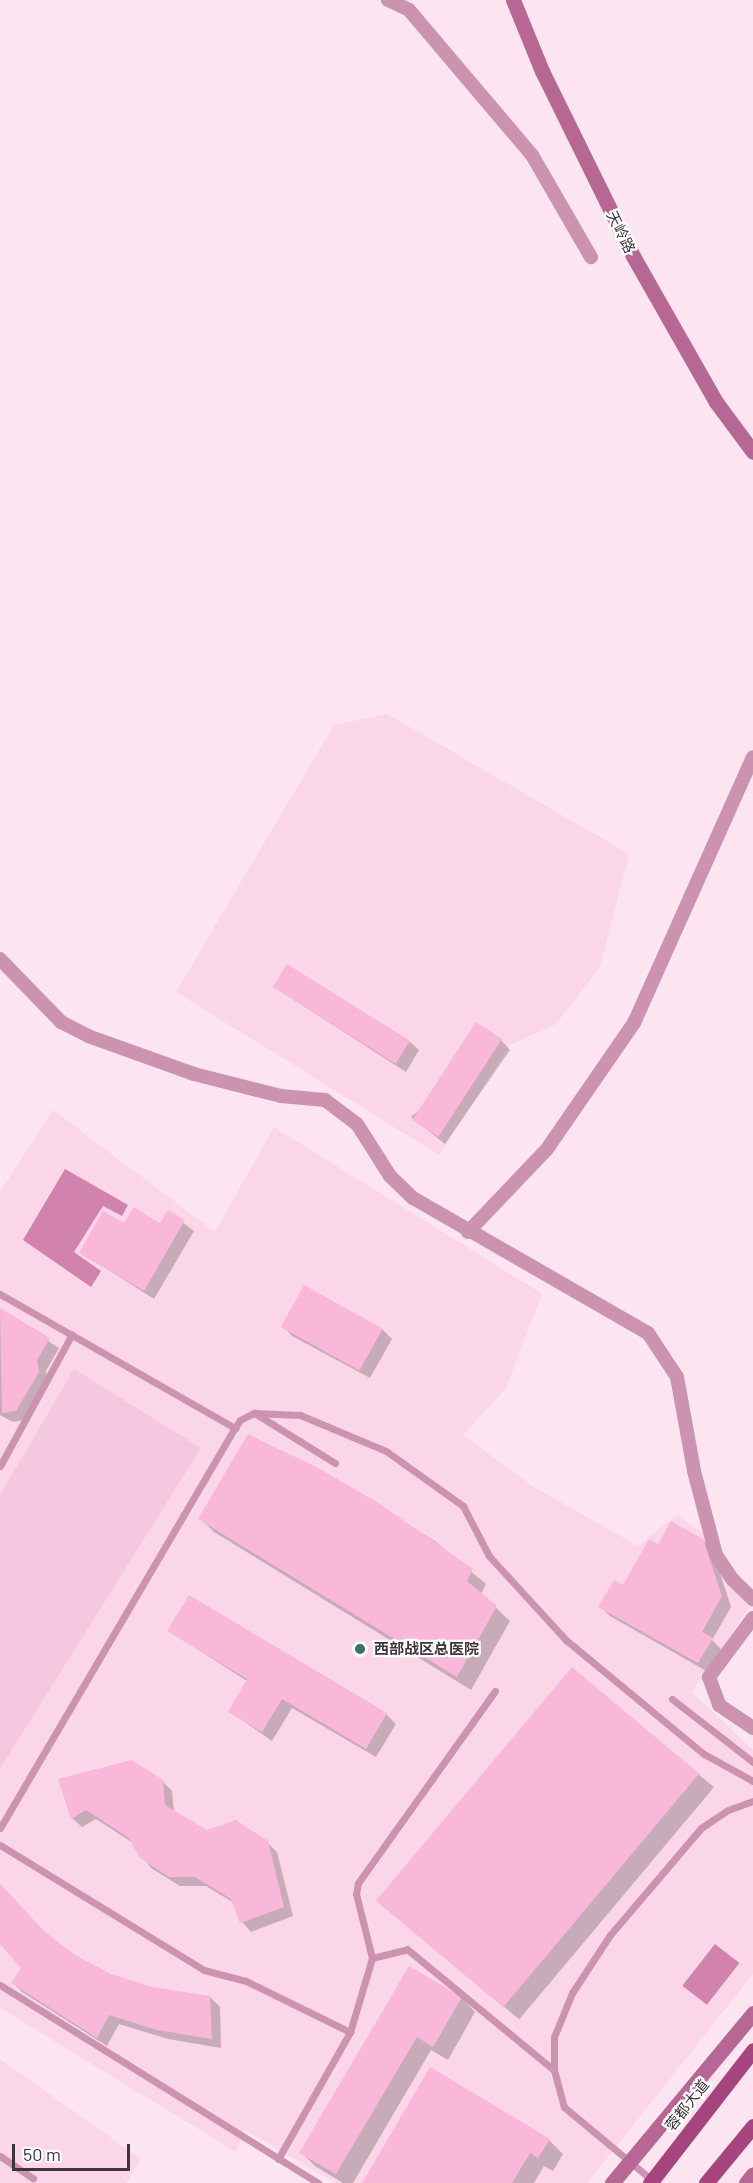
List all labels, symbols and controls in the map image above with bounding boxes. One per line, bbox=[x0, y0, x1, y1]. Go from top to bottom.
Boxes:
street label: 天岭路 bbox=[603, 208, 639, 256]
marker: 西部战区总医院 bbox=[351, 1640, 369, 1658]
place label: 西部战区总医院 bbox=[374, 1640, 479, 1658]
street label: 蓉都大道 bbox=[661, 2076, 713, 2134]
scale bar bbox=[15, 2132, 134, 2170]
text: 50 m bbox=[23, 2143, 61, 2165]

